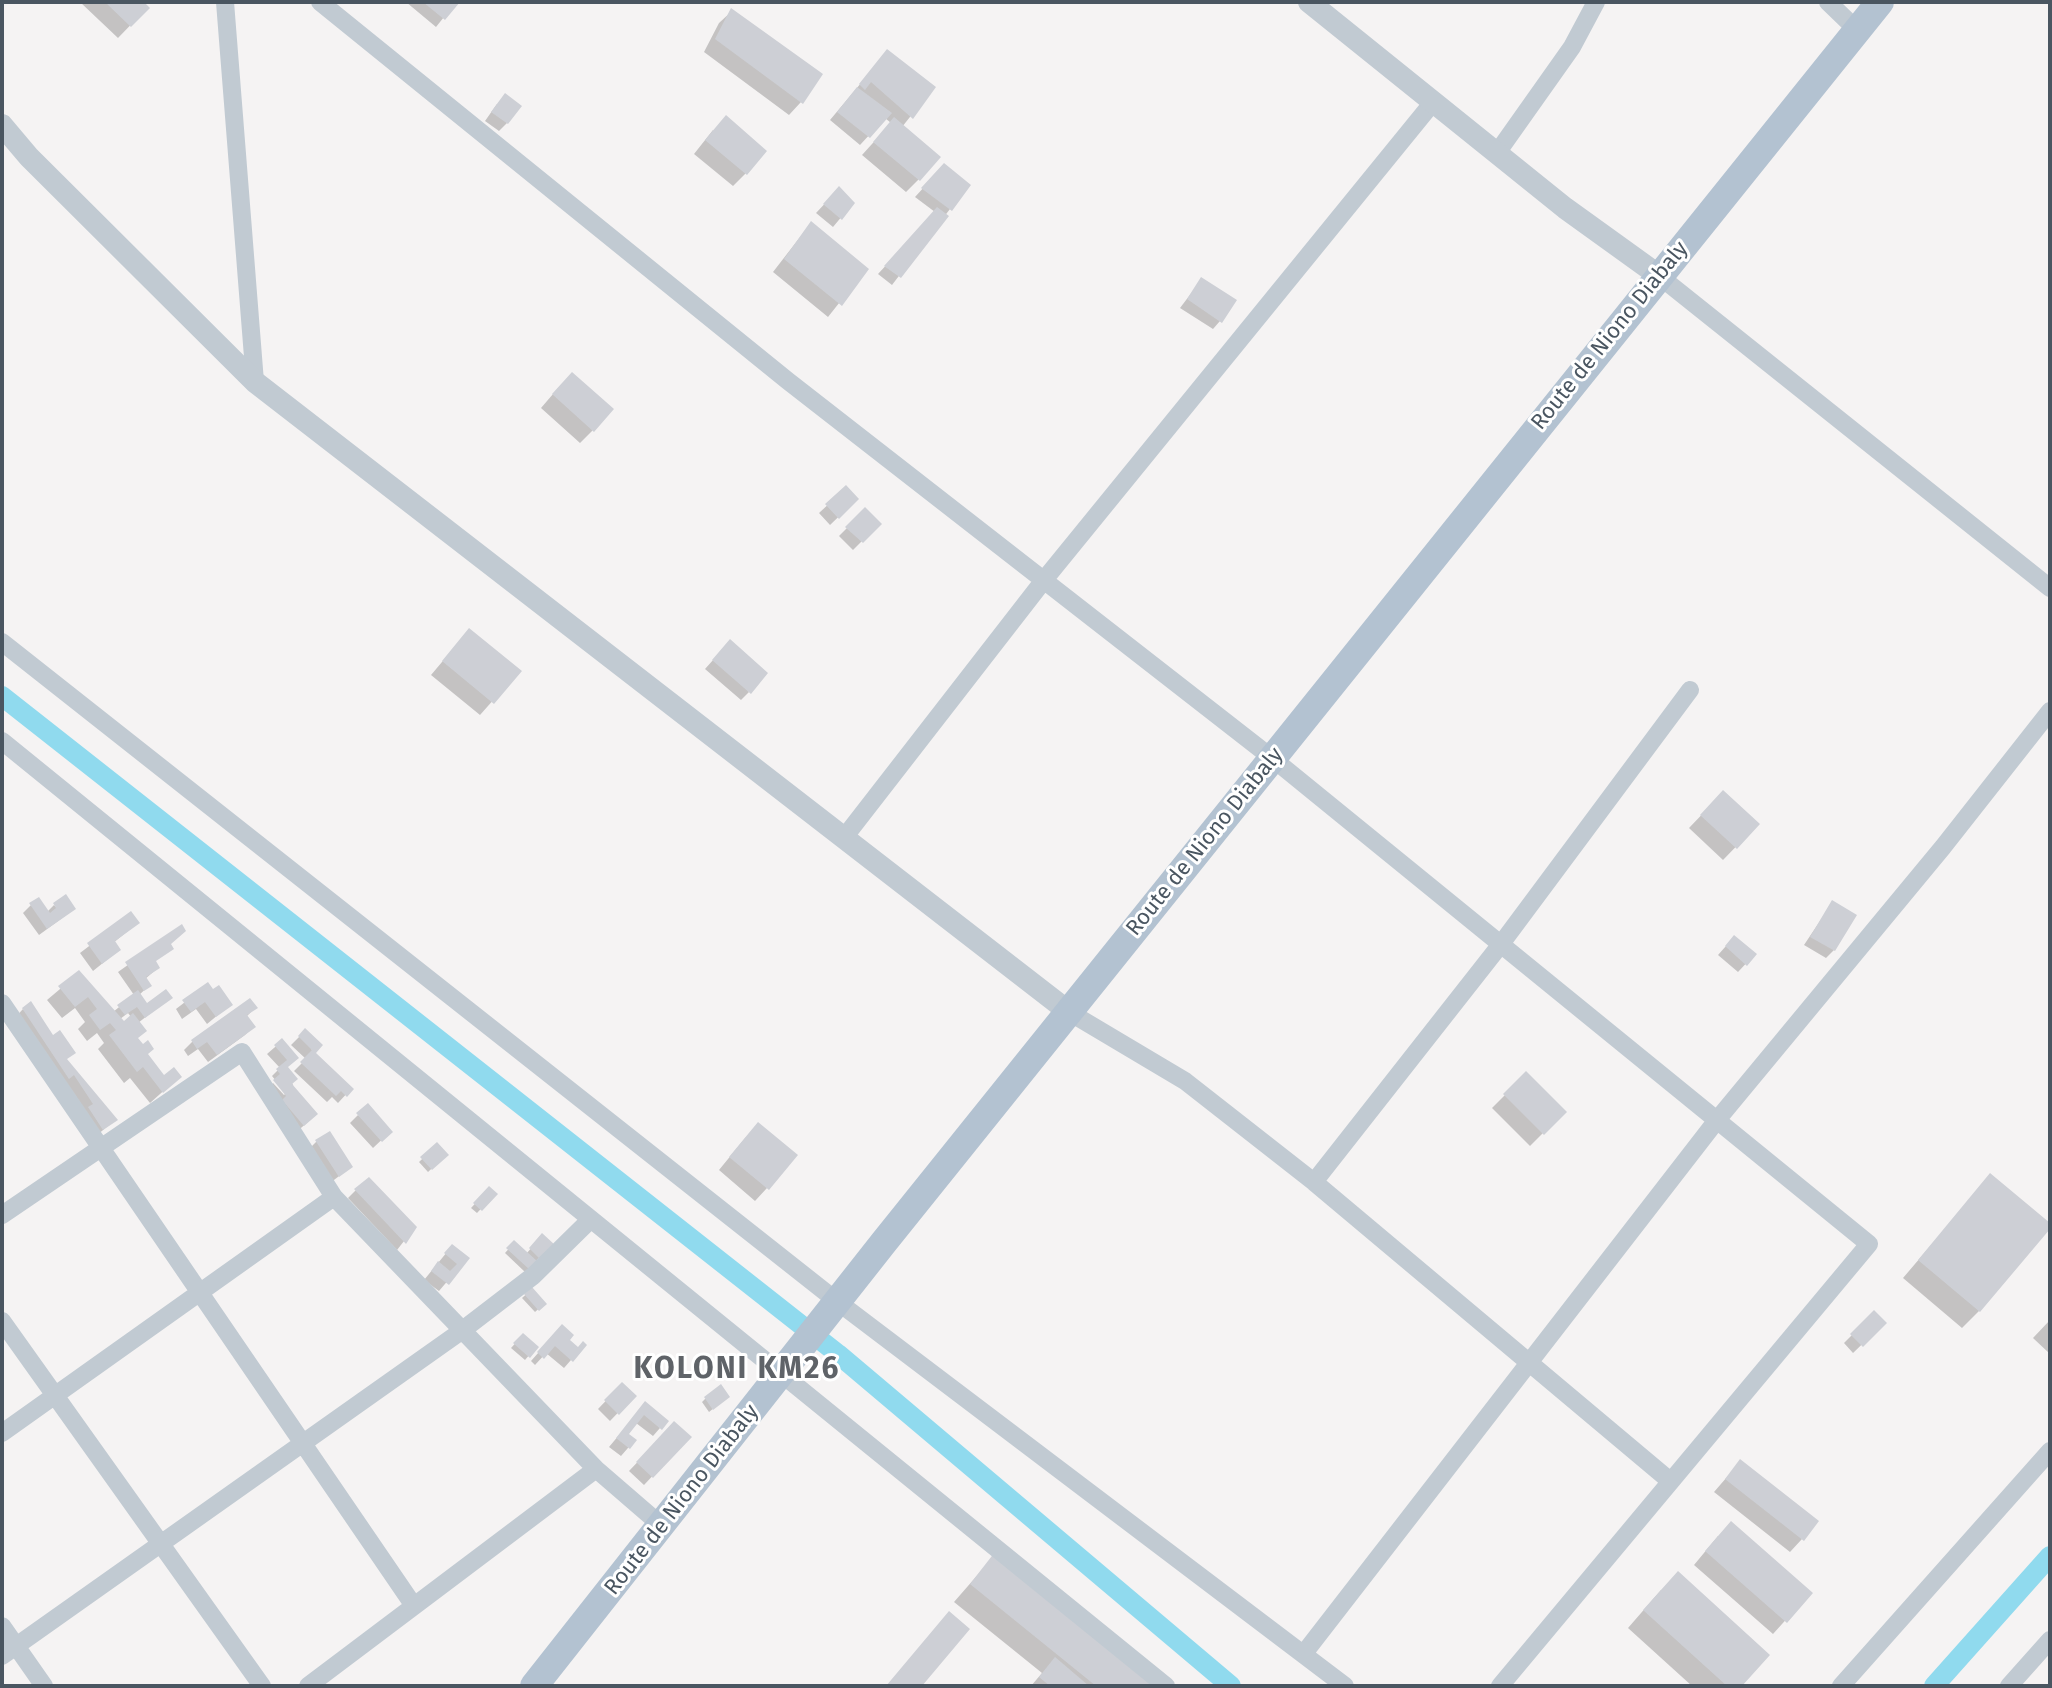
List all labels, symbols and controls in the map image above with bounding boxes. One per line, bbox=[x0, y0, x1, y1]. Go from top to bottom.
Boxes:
street label: Route de Niono Diabaly bbox=[1526, 237, 1694, 435]
street label: Route de Niono Diabaly bbox=[1121, 743, 1289, 941]
district label: KOLONI KM26 bbox=[634, 1352, 840, 1388]
street label: Route de Niono Diabaly bbox=[599, 1399, 765, 1601]

